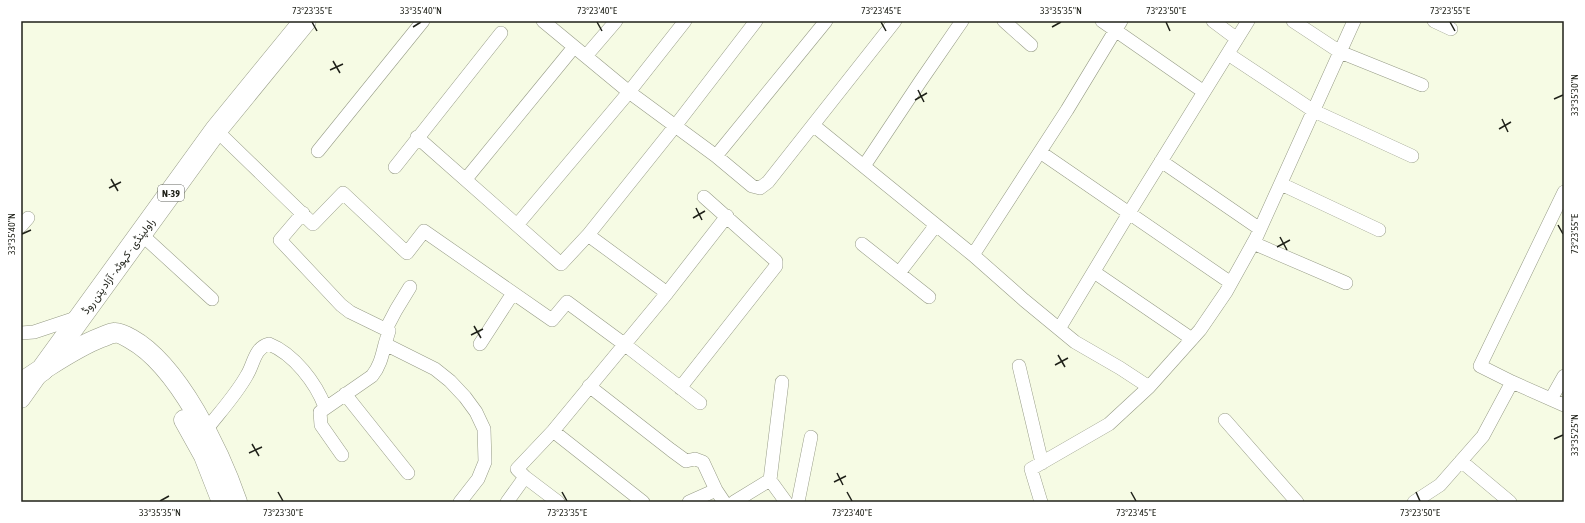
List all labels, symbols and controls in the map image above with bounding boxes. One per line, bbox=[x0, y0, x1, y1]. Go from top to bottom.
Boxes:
text: 73°23'35"E bbox=[292, 5, 333, 16]
text: 33°35'40"N bbox=[400, 5, 442, 16]
text: 73°23'40"E bbox=[577, 5, 618, 16]
text: 73°23'45"E bbox=[861, 5, 902, 16]
text: 33°35'35"N bbox=[1040, 5, 1082, 16]
text: 73°23'50"E bbox=[1146, 5, 1187, 16]
text: 73°23'55"E bbox=[1430, 5, 1471, 16]
text: 33°35'30"N bbox=[1569, 74, 1580, 116]
road number: N-39 bbox=[158, 185, 184, 201]
text: 33°35'40"N bbox=[6, 213, 17, 255]
text: 73°23'55"E bbox=[1569, 213, 1580, 254]
street label: راولپنڈی - کہوٹہ - آزاد پتن روڈ bbox=[79, 216, 159, 317]
text: 33°35'25"N bbox=[1569, 414, 1580, 456]
text: 33°35'35"N bbox=[139, 507, 181, 518]
text: 73°23'30"E bbox=[263, 507, 304, 518]
text: 73°23'35"E bbox=[547, 507, 588, 518]
text: 73°23'40"E bbox=[832, 507, 873, 518]
text: 73°23'45"E bbox=[1116, 507, 1157, 518]
text: 73°23'50"E bbox=[1400, 507, 1441, 518]

